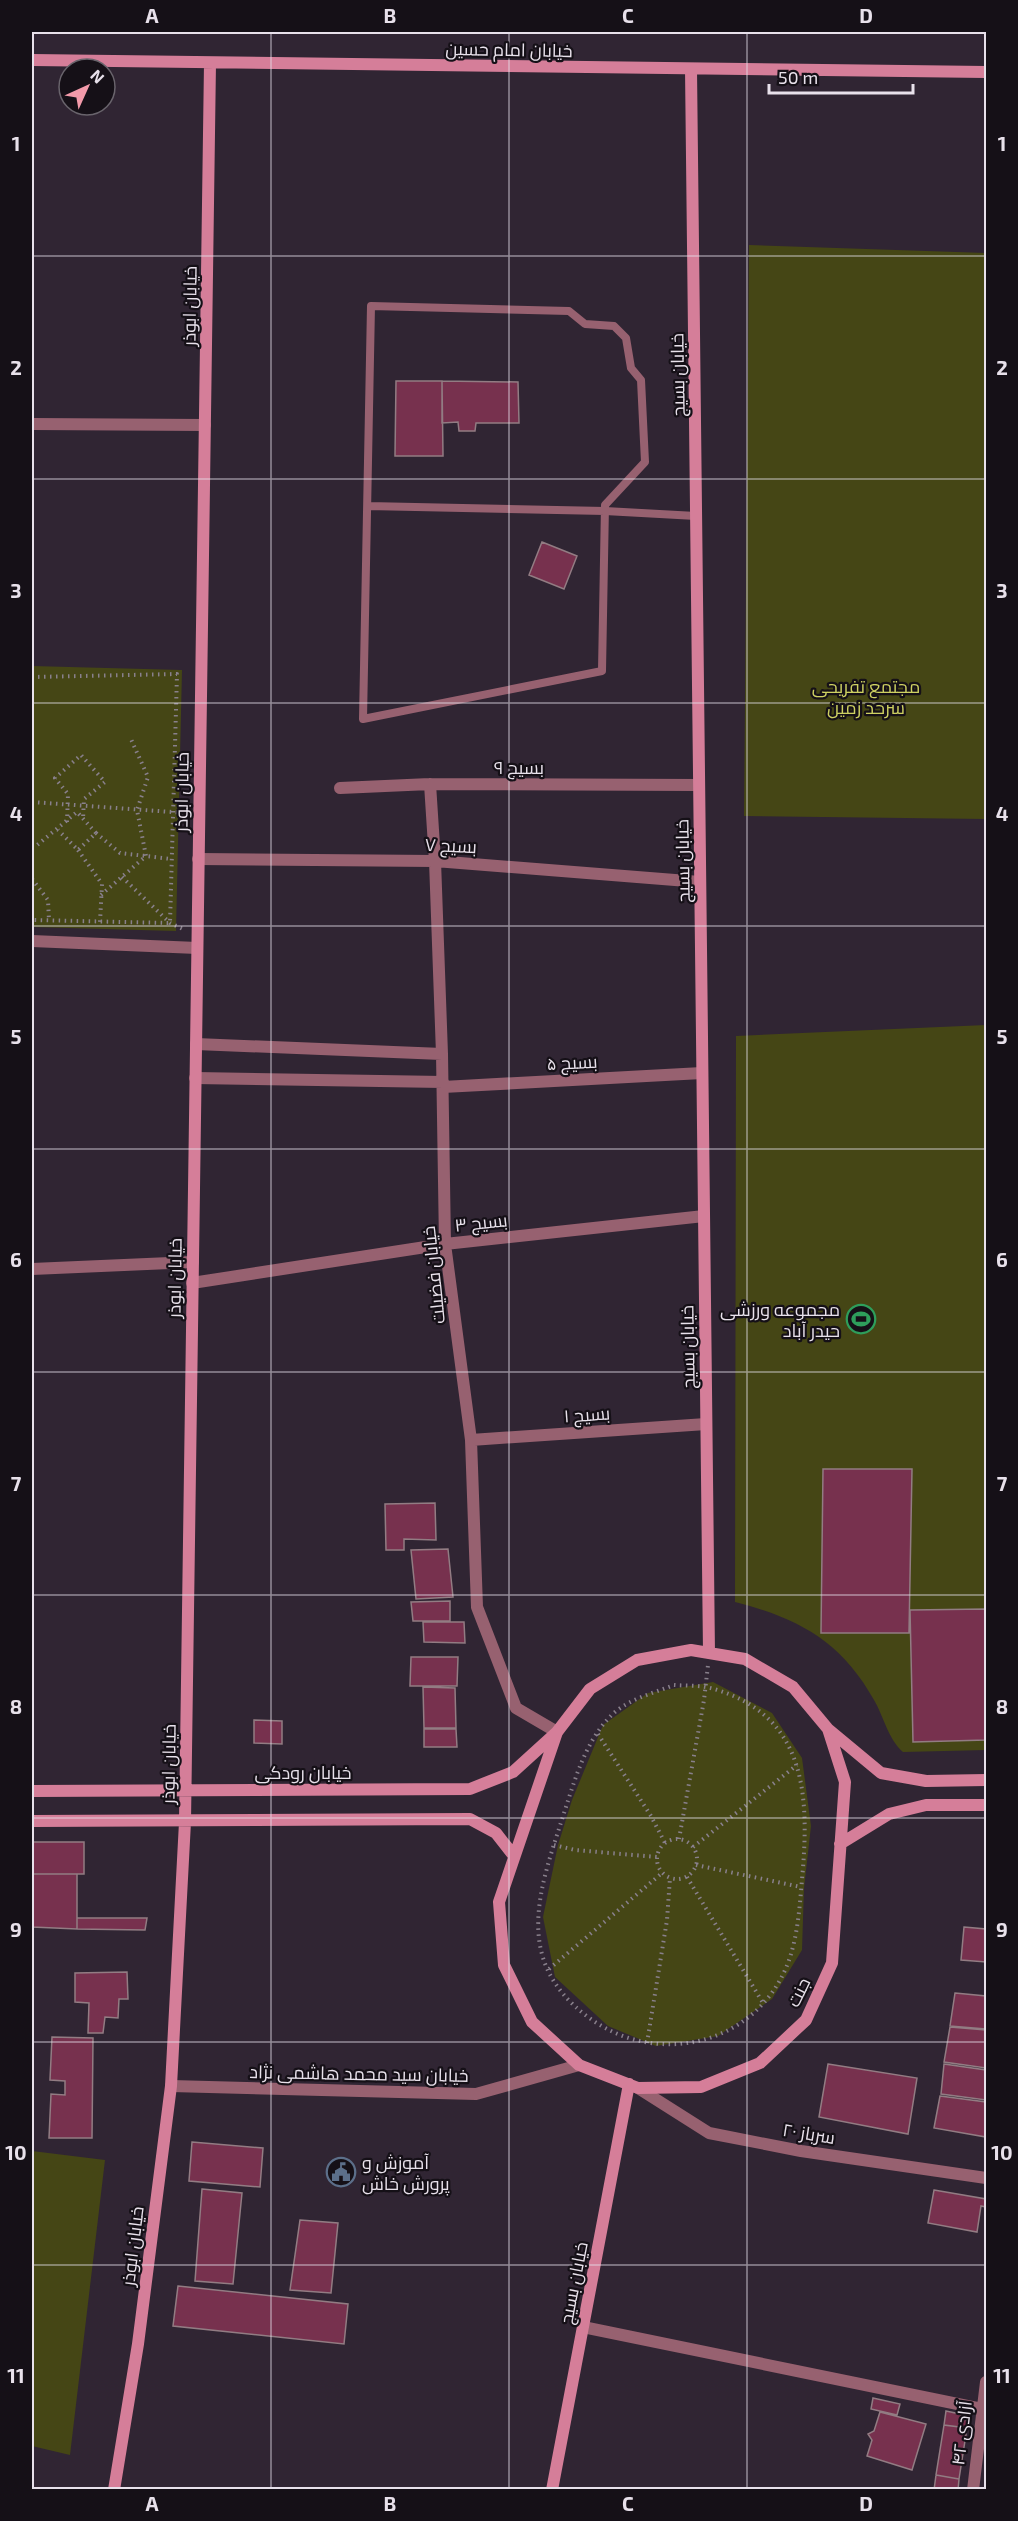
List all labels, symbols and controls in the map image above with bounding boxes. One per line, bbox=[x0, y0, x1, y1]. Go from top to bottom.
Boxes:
text: A bbox=[145, 3, 159, 27]
text: B bbox=[384, 3, 396, 27]
text: C bbox=[622, 3, 634, 27]
text: D bbox=[859, 3, 873, 27]
street label: خیابان امام حسین bbox=[445, 37, 573, 63]
north arrow bbox=[57, 57, 117, 117]
scale bar bbox=[769, 57, 913, 95]
text: N bbox=[87, 65, 109, 87]
text: 50 m bbox=[778, 66, 818, 88]
text: 1 bbox=[12, 131, 20, 155]
text: 1 bbox=[998, 131, 1006, 155]
street label: خیابان ابوذر bbox=[177, 266, 202, 347]
street label: خیابان بسیج bbox=[665, 333, 691, 417]
text: 2 bbox=[10, 355, 22, 379]
text: 2 bbox=[996, 355, 1008, 379]
text: 3 bbox=[10, 578, 22, 602]
text: 3 bbox=[996, 578, 1008, 602]
park label: مجتمع تفریحی سرحد زمین bbox=[812, 675, 920, 719]
street label: خیابان ابوذر bbox=[169, 752, 194, 833]
street label: بسیج ۹ bbox=[494, 756, 544, 780]
text: 4 bbox=[10, 801, 23, 825]
text: 4 bbox=[996, 801, 1009, 825]
street label: خیابان بسیج bbox=[670, 819, 696, 903]
street label: بسیج ۷ bbox=[424, 833, 478, 859]
text: 5 bbox=[10, 1024, 22, 1048]
text: 5 bbox=[996, 1024, 1008, 1048]
street label: بسیج ۵ bbox=[546, 1050, 598, 1076]
street label: بسیج ۳ bbox=[453, 1208, 509, 1238]
street label: خیابان فضیلت bbox=[417, 1225, 450, 1325]
street label: خیابان ابوذر bbox=[162, 1238, 187, 1319]
text: 6 bbox=[10, 1247, 22, 1271]
text: 6 bbox=[996, 1247, 1008, 1271]
place label: مجموعه ورزشی حیدر آباد bbox=[720, 1298, 840, 1342]
sports icon: مجموعه ورزشی حیدر آباد bbox=[845, 1303, 877, 1335]
street label: خیابان بسیج bbox=[675, 1305, 701, 1389]
street label: بسیج ۱ bbox=[563, 1401, 611, 1429]
text: 7 bbox=[11, 1471, 22, 1495]
text: 7 bbox=[997, 1471, 1008, 1495]
text: 8 bbox=[10, 1694, 22, 1718]
text: 8 bbox=[996, 1694, 1008, 1718]
street label: خیابان ابوذر bbox=[156, 1724, 181, 1805]
street label: خیابان رودکی bbox=[254, 1761, 352, 1784]
text: 9 bbox=[10, 1917, 22, 1941]
text: 9 bbox=[996, 1917, 1008, 1941]
street label: جنت bbox=[782, 1974, 814, 2010]
street label: خیابان سید محمد هاشمی نژاد bbox=[249, 2060, 469, 2087]
street label: سرباز ۲۰ bbox=[781, 2118, 837, 2149]
text: 10 bbox=[5, 2140, 27, 2164]
text: 10 bbox=[991, 2140, 1013, 2164]
place label: آموزش و پرورش خاش bbox=[362, 2151, 450, 2196]
public building icon: آموزش و پرورش خاش bbox=[325, 2156, 357, 2188]
street label: خیابان ابوذر bbox=[116, 2205, 149, 2288]
street label: خیابان بسیج bbox=[554, 2240, 594, 2327]
text: 11 bbox=[7, 2363, 25, 2387]
text: 11 bbox=[993, 2363, 1011, 2387]
street label: آزادی ۴۲ bbox=[946, 2399, 977, 2467]
text: A bbox=[145, 2491, 159, 2515]
text: B bbox=[384, 2491, 396, 2515]
text: C bbox=[622, 2491, 634, 2515]
text: D bbox=[859, 2491, 873, 2515]

